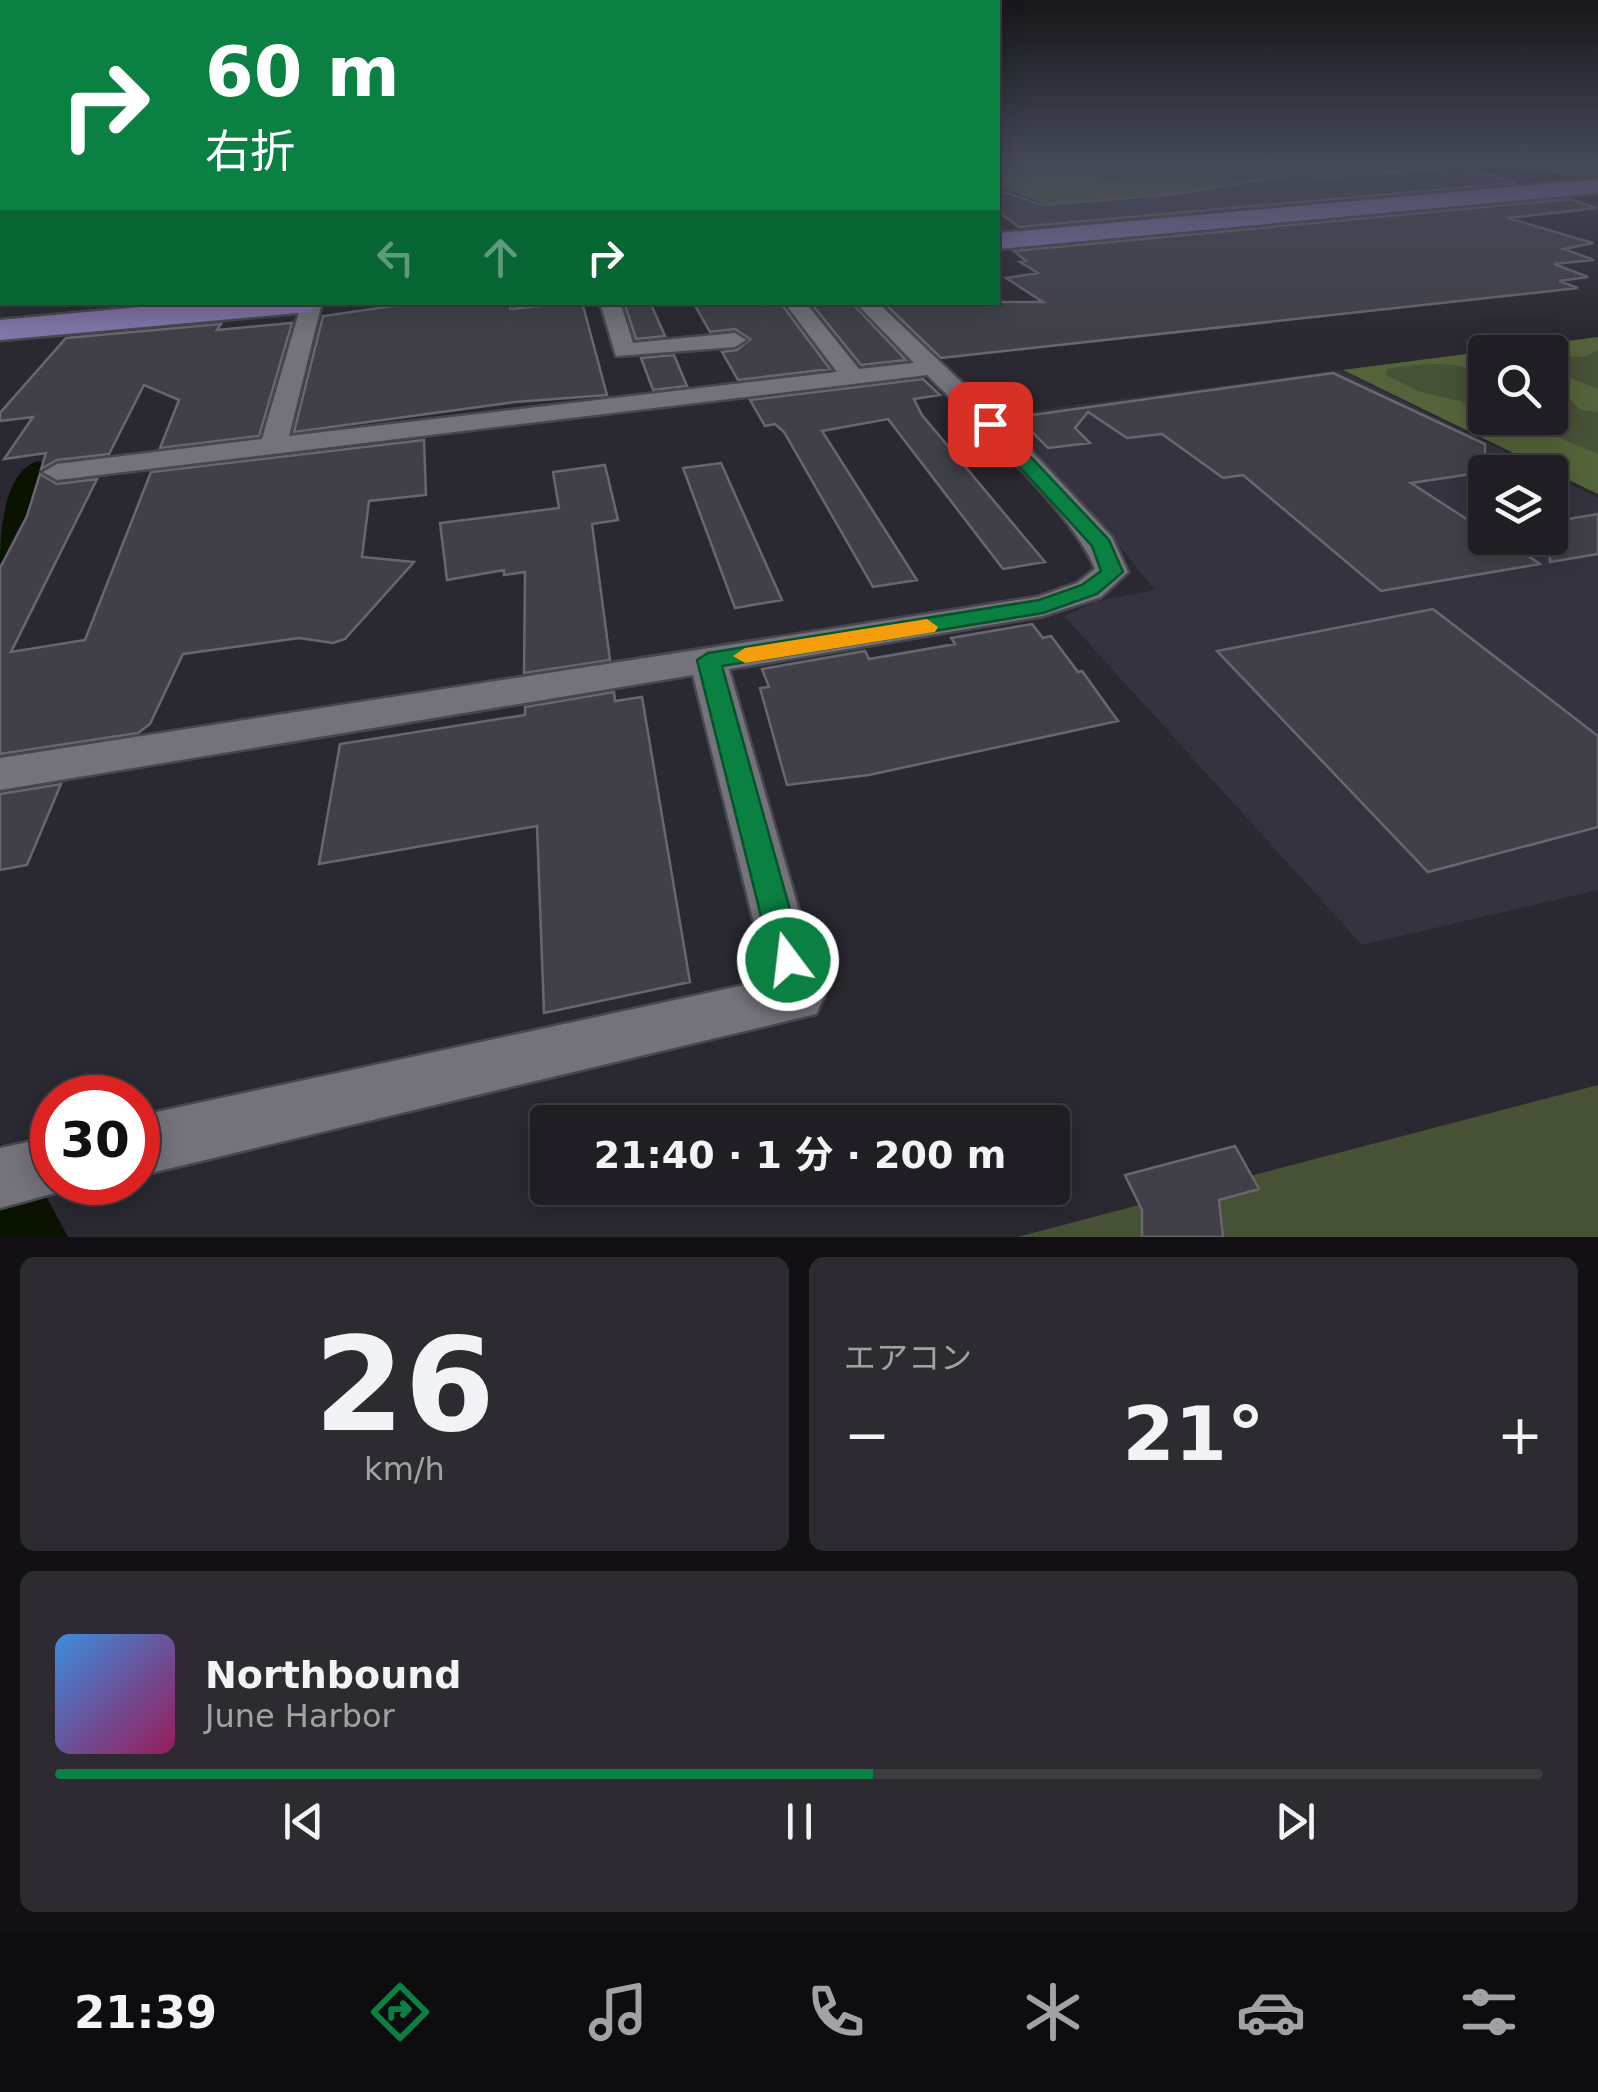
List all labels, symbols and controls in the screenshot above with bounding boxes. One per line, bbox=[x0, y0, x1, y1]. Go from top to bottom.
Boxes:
text: 60 m bbox=[205, 31, 400, 113]
icon: right bbox=[40, 40, 170, 170]
text: 右折 bbox=[205, 125, 295, 178]
icon: left bbox=[368, 230, 423, 285]
icon: ahead bbox=[473, 230, 528, 285]
icon: right bbox=[578, 230, 633, 285]
map controls bbox=[1468, 335, 1568, 555]
button: search bbox=[1468, 335, 1568, 435]
pin bbox=[948, 382, 1033, 467]
icon: arrive bbox=[963, 397, 1018, 452]
button: layers bbox=[1468, 455, 1568, 555]
position arrow bbox=[736, 908, 840, 1012]
speed limit sign: 30 bbox=[30, 1075, 160, 1205]
text: 21:40 · 1 分 · 200 m bbox=[594, 1133, 1006, 1177]
text: 26 bbox=[314, 1309, 495, 1461]
text: エアコン bbox=[844, 1339, 972, 1377]
text: 21° bbox=[1123, 1390, 1264, 1478]
text: − bbox=[844, 1403, 890, 1467]
text: + bbox=[1497, 1403, 1543, 1467]
text: km/h bbox=[364, 1450, 445, 1488]
text: Northbound bbox=[205, 1653, 461, 1697]
text: June Harbor bbox=[205, 1697, 395, 1735]
icon: previous bbox=[276, 1794, 331, 1849]
icon: pause bbox=[772, 1794, 827, 1849]
icon: next bbox=[1268, 1794, 1323, 1849]
icon: directions bbox=[365, 1977, 435, 2047]
icon: music bbox=[583, 1977, 653, 2047]
icon: phone bbox=[801, 1977, 871, 2047]
icon: climate bbox=[1018, 1977, 1088, 2047]
icon: car bbox=[1236, 1977, 1306, 2047]
icon: filters bbox=[1454, 1977, 1524, 2047]
text: 21:39 bbox=[74, 1986, 217, 2039]

